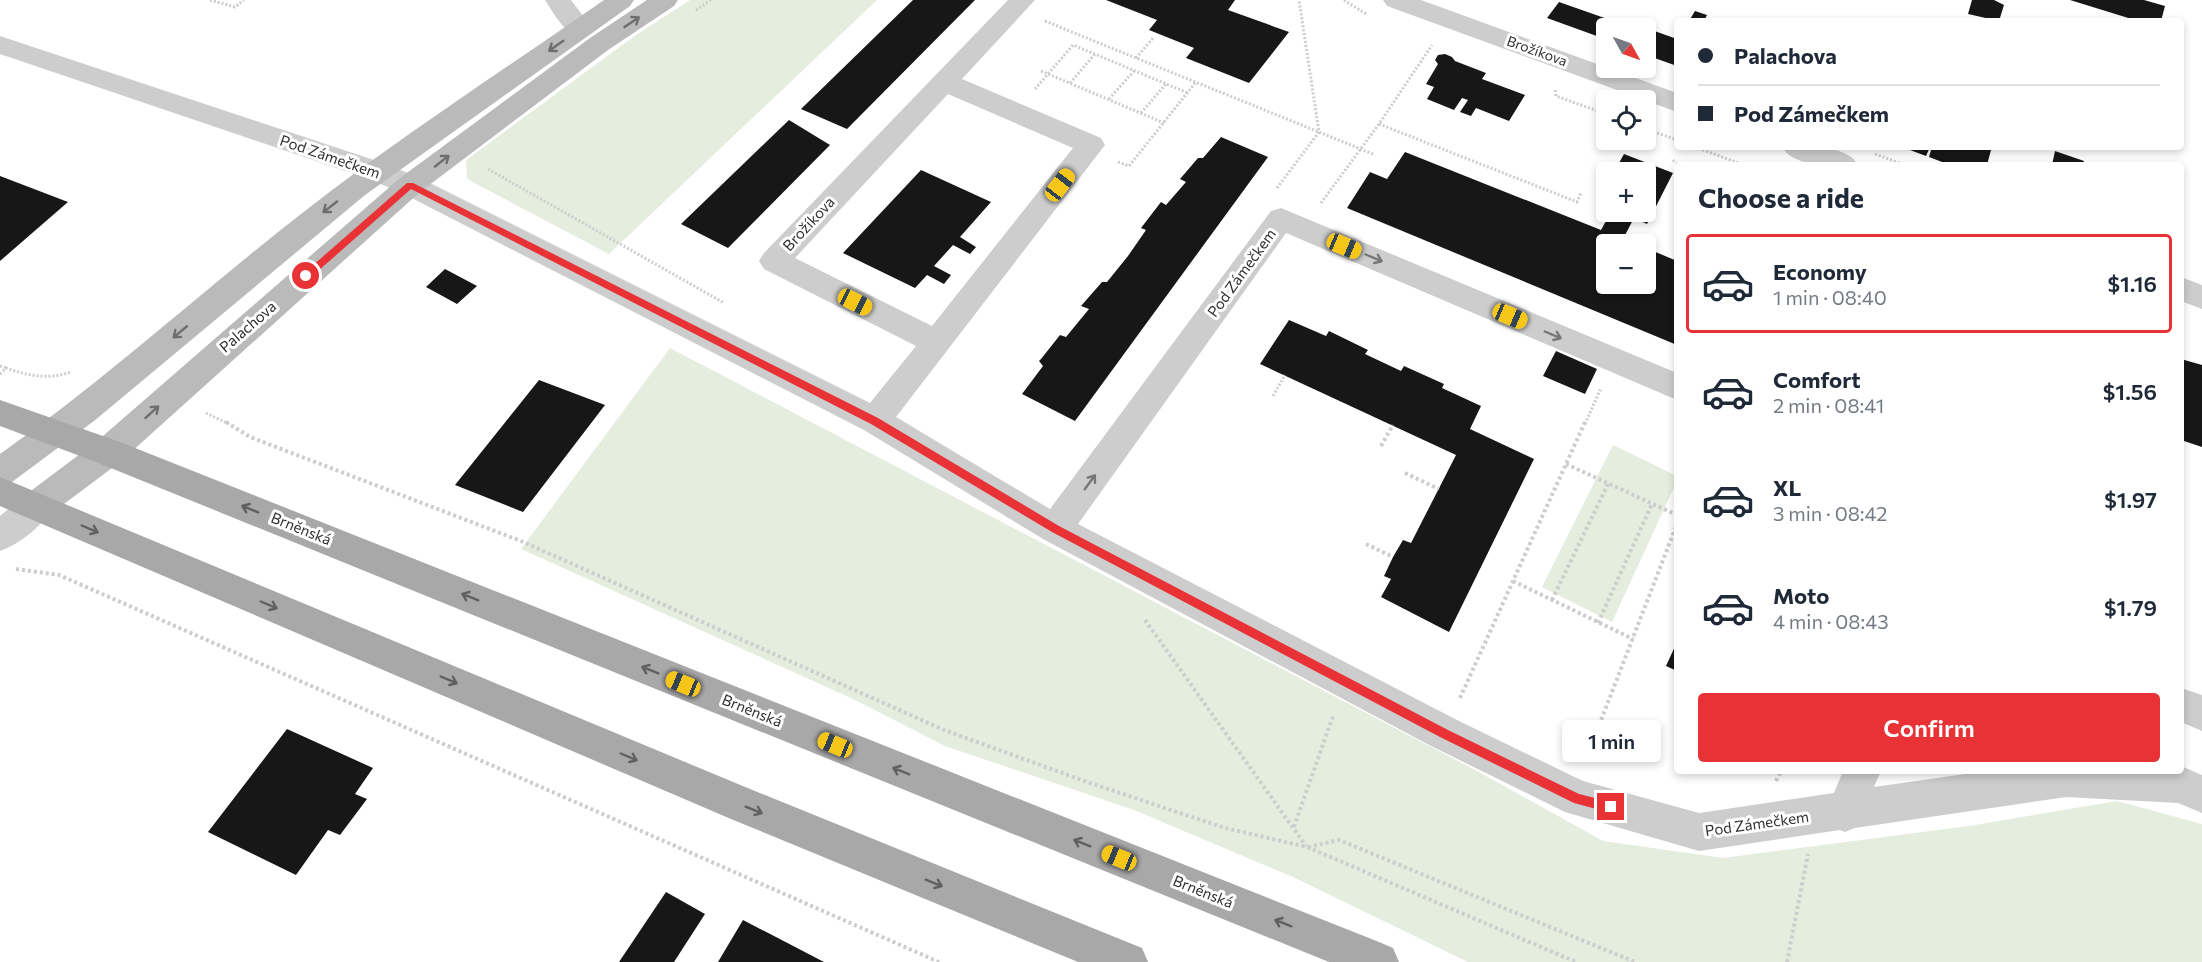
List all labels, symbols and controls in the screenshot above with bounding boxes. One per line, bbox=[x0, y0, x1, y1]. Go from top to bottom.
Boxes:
one-way arrow bbox=[624, 16, 640, 28]
north arrow bbox=[1596, 18, 1656, 78]
map controls bbox=[1596, 18, 1656, 294]
street label: Brožíkova bbox=[1505, 32, 1570, 69]
one-way arrow bbox=[548, 40, 564, 52]
text: Palachova bbox=[1734, 42, 1837, 69]
button: locate bbox=[1596, 90, 1656, 150]
text: Pod Zámečkem bbox=[1734, 100, 1889, 127]
street label: Pod Zámečkem bbox=[278, 130, 383, 182]
one-way arrow bbox=[433, 154, 449, 167]
button: + bbox=[1596, 162, 1656, 222]
car bbox=[1042, 165, 1078, 205]
text: Choose a ride bbox=[1698, 181, 1864, 214]
street label: Brožíkova bbox=[779, 192, 838, 254]
one-way arrow bbox=[322, 201, 338, 214]
street label: Pod Zámečkem bbox=[1203, 225, 1279, 320]
car bbox=[1324, 231, 1364, 261]
button: − bbox=[1596, 234, 1656, 294]
one-way arrow bbox=[1364, 253, 1383, 264]
icon: car bbox=[1701, 257, 1755, 311]
text: Economy bbox=[1773, 258, 1867, 285]
route start bbox=[292, 262, 319, 289]
text: $1.16 bbox=[2107, 270, 2157, 297]
text: 1 min · 08:40 bbox=[1773, 285, 1887, 309]
car bbox=[835, 286, 875, 318]
street label: Palachova bbox=[215, 297, 279, 356]
car bbox=[1490, 301, 1530, 331]
one-way arrow bbox=[172, 326, 188, 339]
one-way arrow bbox=[1544, 330, 1562, 341]
icon: car bbox=[1701, 365, 1755, 419]
text: Comfort bbox=[1773, 366, 1861, 393]
text: $1.56 bbox=[2103, 378, 2157, 405]
text: 2 min · 08:41 bbox=[1773, 393, 1884, 417]
one-way arrow bbox=[144, 405, 159, 419]
icon: car bbox=[1701, 473, 1755, 527]
one-way arrow bbox=[1084, 474, 1096, 490]
text: XL bbox=[1773, 474, 1801, 501]
text: $1.97 bbox=[2104, 486, 2157, 513]
text: 3 min · 08:42 bbox=[1773, 501, 1887, 525]
one-way arrow bbox=[241, 503, 260, 514]
street label: Brněnská bbox=[269, 508, 334, 548]
one-way arrow bbox=[80, 524, 98, 535]
icon: car bbox=[1701, 581, 1755, 635]
text: Moto bbox=[1773, 582, 1829, 609]
one-way arrow bbox=[461, 591, 479, 602]
text: $1.79 bbox=[2104, 594, 2157, 621]
one-way arrow bbox=[260, 600, 278, 611]
text: 4 min · 08:43 bbox=[1773, 609, 1889, 633]
one-way arrow bbox=[642, 664, 660, 675]
car bbox=[663, 669, 703, 699]
one-way arrow bbox=[439, 675, 458, 686]
street label: Brněnská bbox=[720, 690, 785, 730]
button: Confirm bbox=[1698, 693, 2160, 762]
callout: 1 min bbox=[1562, 720, 1660, 762]
text: 1 min bbox=[1588, 729, 1635, 753]
car bbox=[815, 730, 855, 760]
one-way arrow bbox=[619, 752, 637, 763]
one-way arrow bbox=[892, 765, 911, 776]
route end bbox=[1597, 793, 1624, 820]
one-way arrow bbox=[744, 805, 762, 816]
street label: Pod Zámečkem bbox=[1704, 807, 1810, 839]
one-way arrow bbox=[1073, 837, 1092, 848]
car bbox=[1099, 843, 1139, 873]
street label: Brněnská bbox=[1171, 871, 1236, 911]
one-way arrow bbox=[925, 878, 943, 889]
one-way arrow bbox=[1274, 917, 1292, 928]

